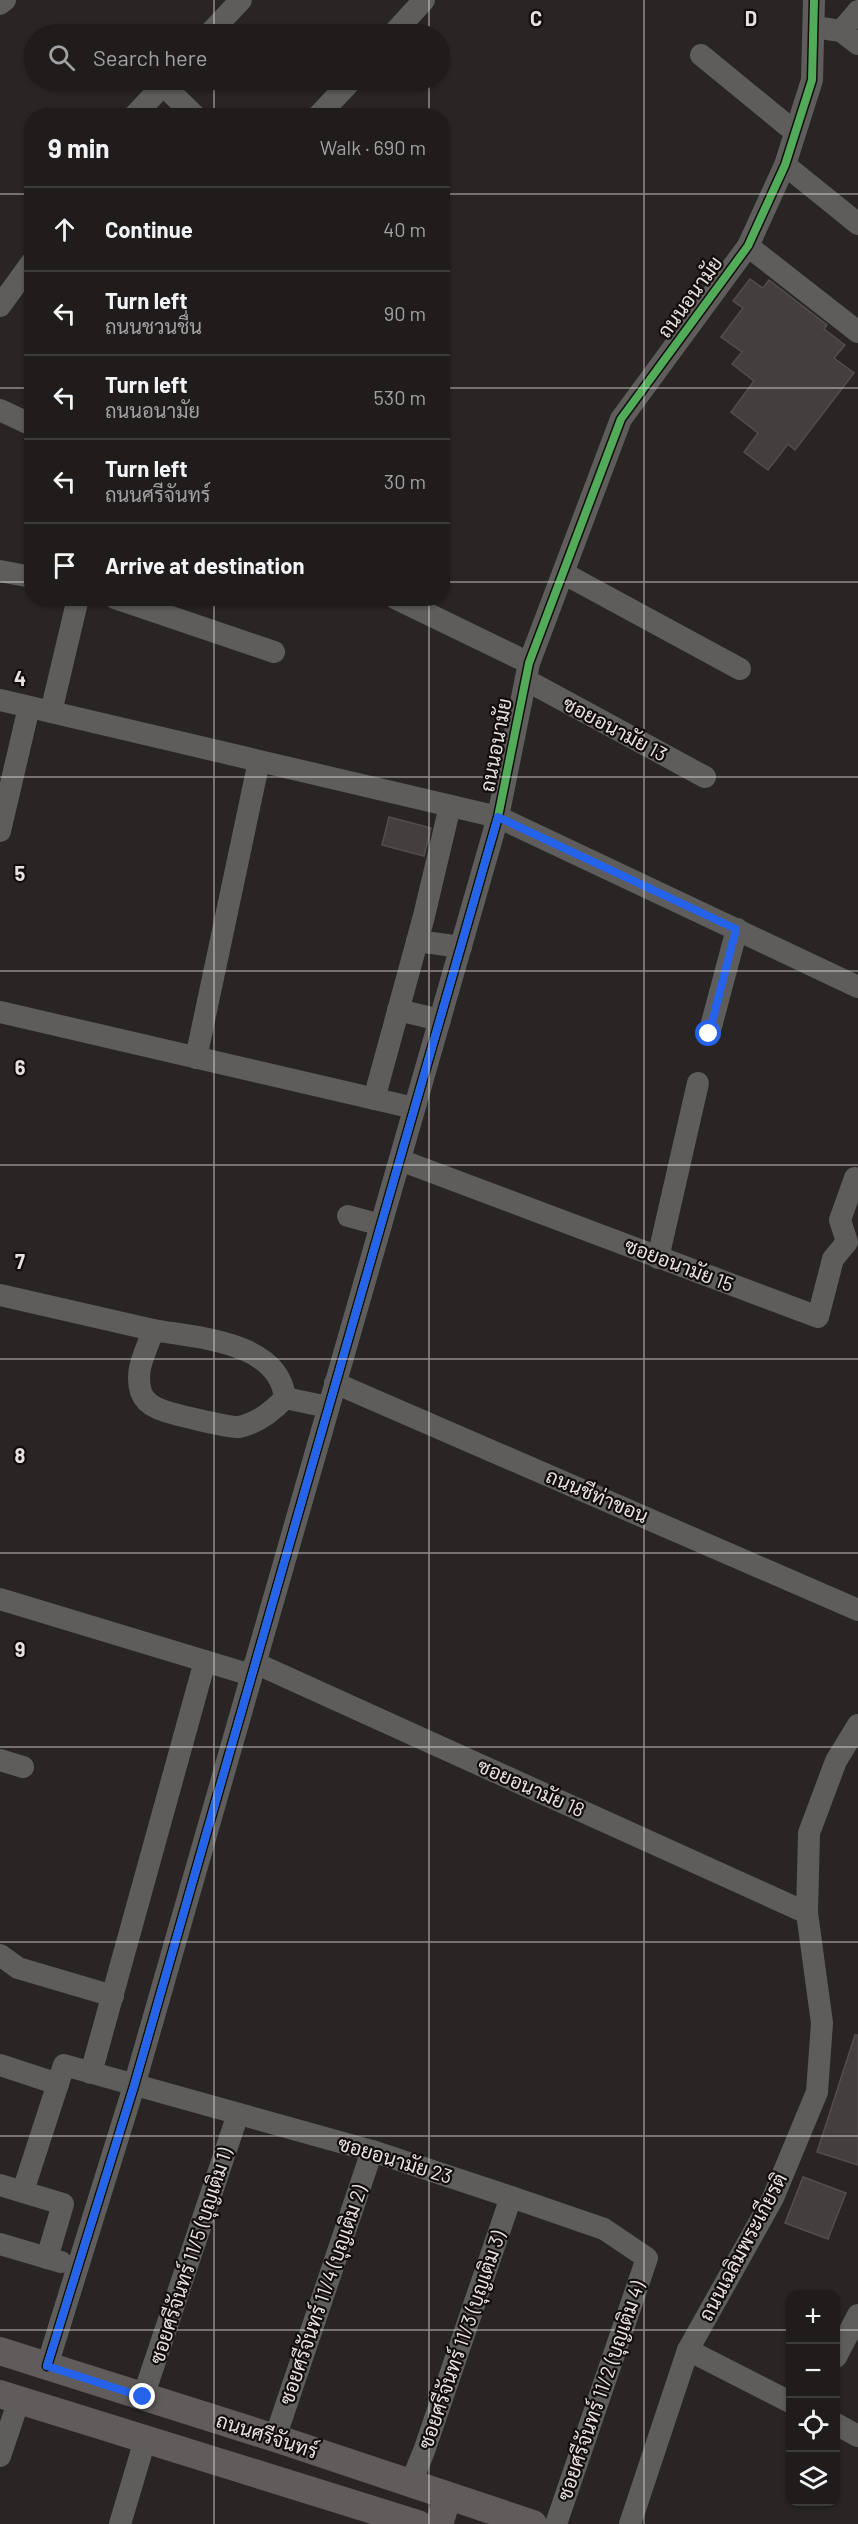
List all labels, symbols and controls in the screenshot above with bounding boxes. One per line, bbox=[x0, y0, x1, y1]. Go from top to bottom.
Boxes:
text: C bbox=[530, 6, 542, 30]
text: D bbox=[745, 6, 757, 30]
search box bbox=[24, 24, 450, 90]
icon: search bbox=[45, 41, 78, 74]
text: Search here bbox=[93, 44, 207, 70]
text: 9 min bbox=[48, 132, 110, 163]
text: Walk · 690 m bbox=[320, 135, 426, 159]
icon: ahead bbox=[48, 213, 81, 246]
text: Continue bbox=[105, 216, 193, 242]
text: 40 m bbox=[383, 217, 426, 241]
street label: ถนนอนามัย bbox=[652, 251, 727, 342]
text: Turn left bbox=[105, 287, 188, 313]
icon: left bbox=[48, 297, 81, 330]
text: 90 m bbox=[384, 301, 426, 325]
text: ถนนชวนชื่น bbox=[105, 314, 202, 338]
text: Turn left bbox=[105, 371, 188, 397]
icon: left bbox=[48, 381, 81, 414]
text: 530 m bbox=[374, 385, 426, 409]
text: ถนนอนามัย bbox=[105, 398, 200, 422]
text: Turn left bbox=[105, 455, 188, 481]
icon: left bbox=[48, 465, 81, 498]
text: 30 m bbox=[384, 469, 426, 493]
text: ถนนศรีจันทร์ bbox=[105, 482, 211, 506]
icon: arrive bbox=[48, 549, 81, 582]
text: Arrive at destination bbox=[105, 552, 304, 578]
text: 4 bbox=[14, 666, 26, 690]
street label: ซอยอนามัย 13 bbox=[559, 691, 672, 766]
street label: ถนนอนามัย bbox=[474, 696, 516, 794]
text: 5 bbox=[15, 861, 26, 885]
route start bbox=[695, 1020, 721, 1046]
text: 6 bbox=[15, 1055, 26, 1079]
street label: ซอยอนามัย 15 bbox=[622, 1232, 737, 1296]
text: 7 bbox=[15, 1249, 25, 1273]
text: 8 bbox=[15, 1443, 26, 1467]
street label: ถนนชีท่าขอน bbox=[543, 1463, 652, 1527]
text: 9 bbox=[15, 1637, 25, 1661]
street label: ซอยอนามัย 18 bbox=[474, 1753, 589, 1821]
street label: ซอยอนามัย 23 bbox=[335, 2130, 455, 2188]
street label: ซอยศรีจันทร์ 11/5 (บุญเติม 1) bbox=[143, 2144, 239, 2368]
street label: ถนนเฉลิมพระเกียรติ bbox=[693, 2168, 791, 2325]
street label: ซอยศรีจันทร์ 11/4 (บุญเติม 2) bbox=[272, 2181, 374, 2408]
street label: ซอยศรีจันทร์ 11/3 (บุญเติม 3) bbox=[411, 2226, 513, 2453]
street label: ซอยศรีจันทร์ 11/2 (บุญเติม 4) bbox=[550, 2277, 652, 2504]
map controls bbox=[786, 2290, 840, 2506]
button: + bbox=[786, 2290, 840, 2344]
button: − bbox=[786, 2344, 840, 2398]
route end bbox=[129, 2383, 155, 2409]
button: locate bbox=[786, 2398, 840, 2452]
street label: ถนนศรีจันทร์ bbox=[213, 2406, 321, 2463]
button: layers bbox=[786, 2452, 840, 2506]

